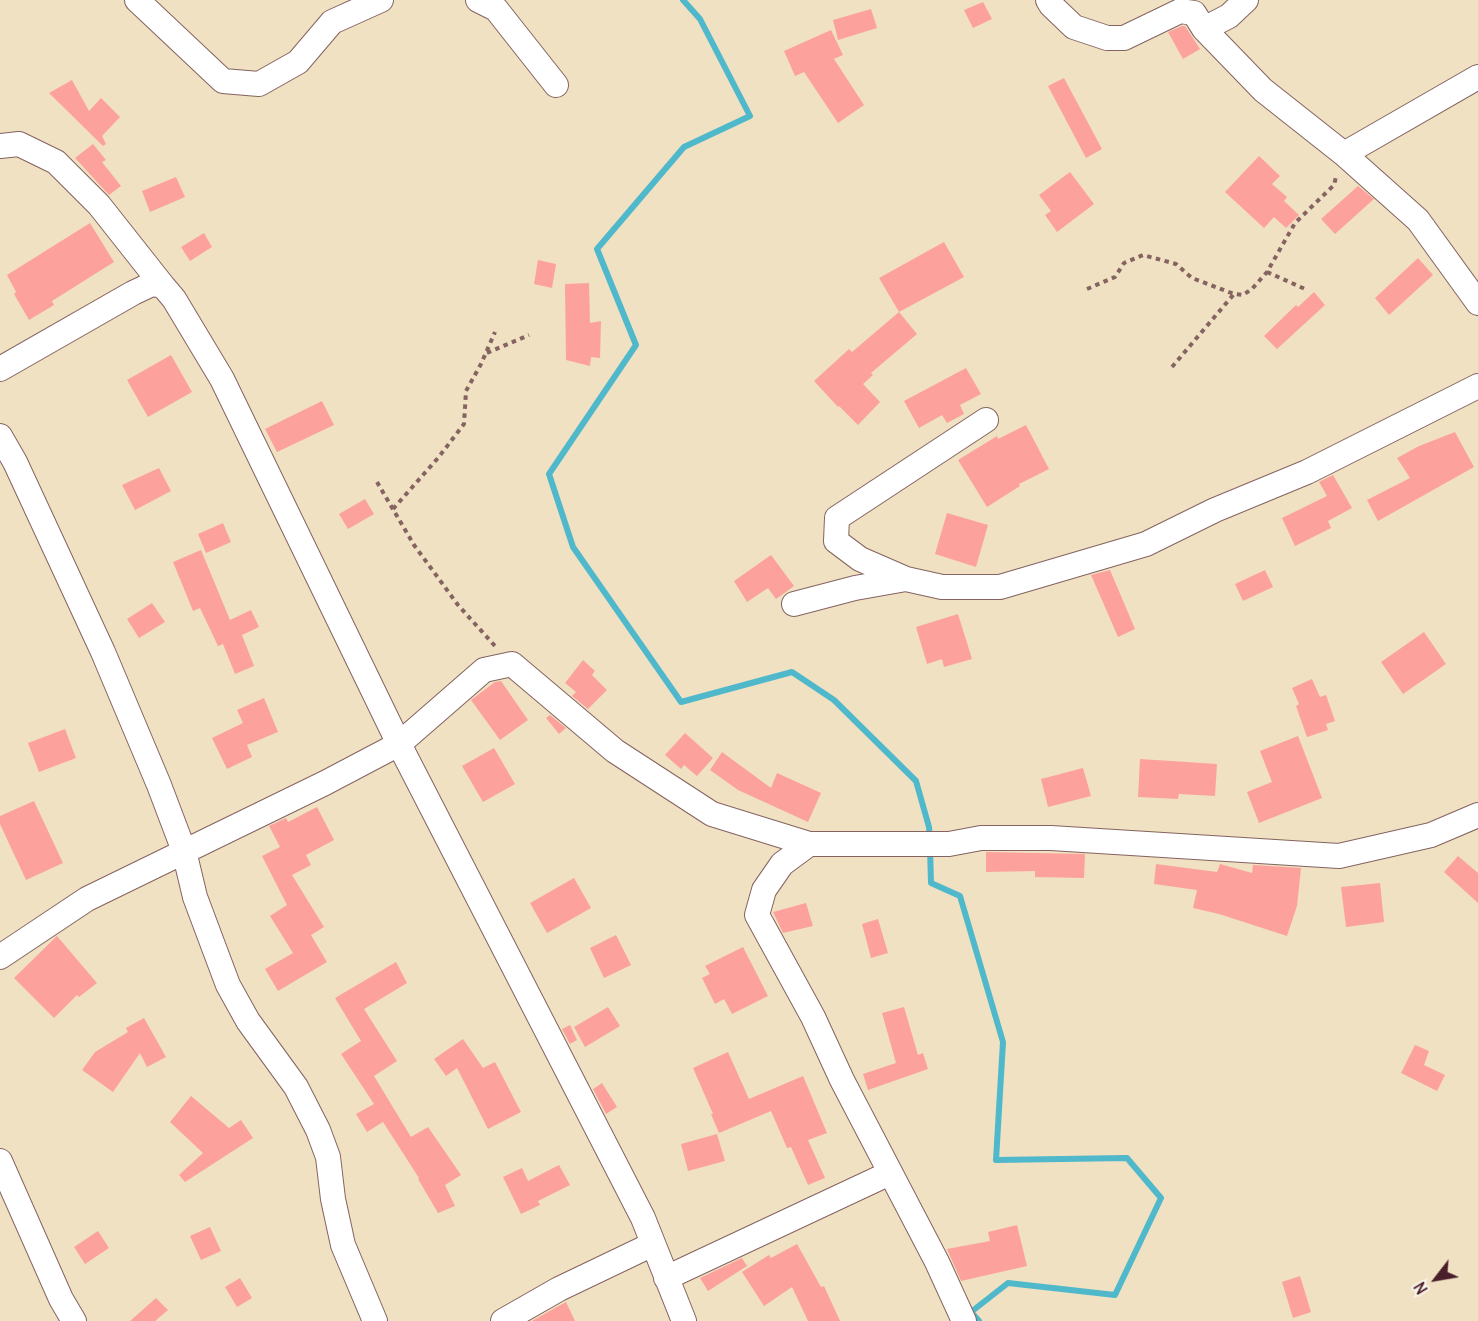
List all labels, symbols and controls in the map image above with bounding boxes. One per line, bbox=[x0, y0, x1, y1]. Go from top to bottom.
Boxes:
north arrow bbox=[1406, 1249, 1466, 1309]
text: N bbox=[1409, 1278, 1432, 1298]

